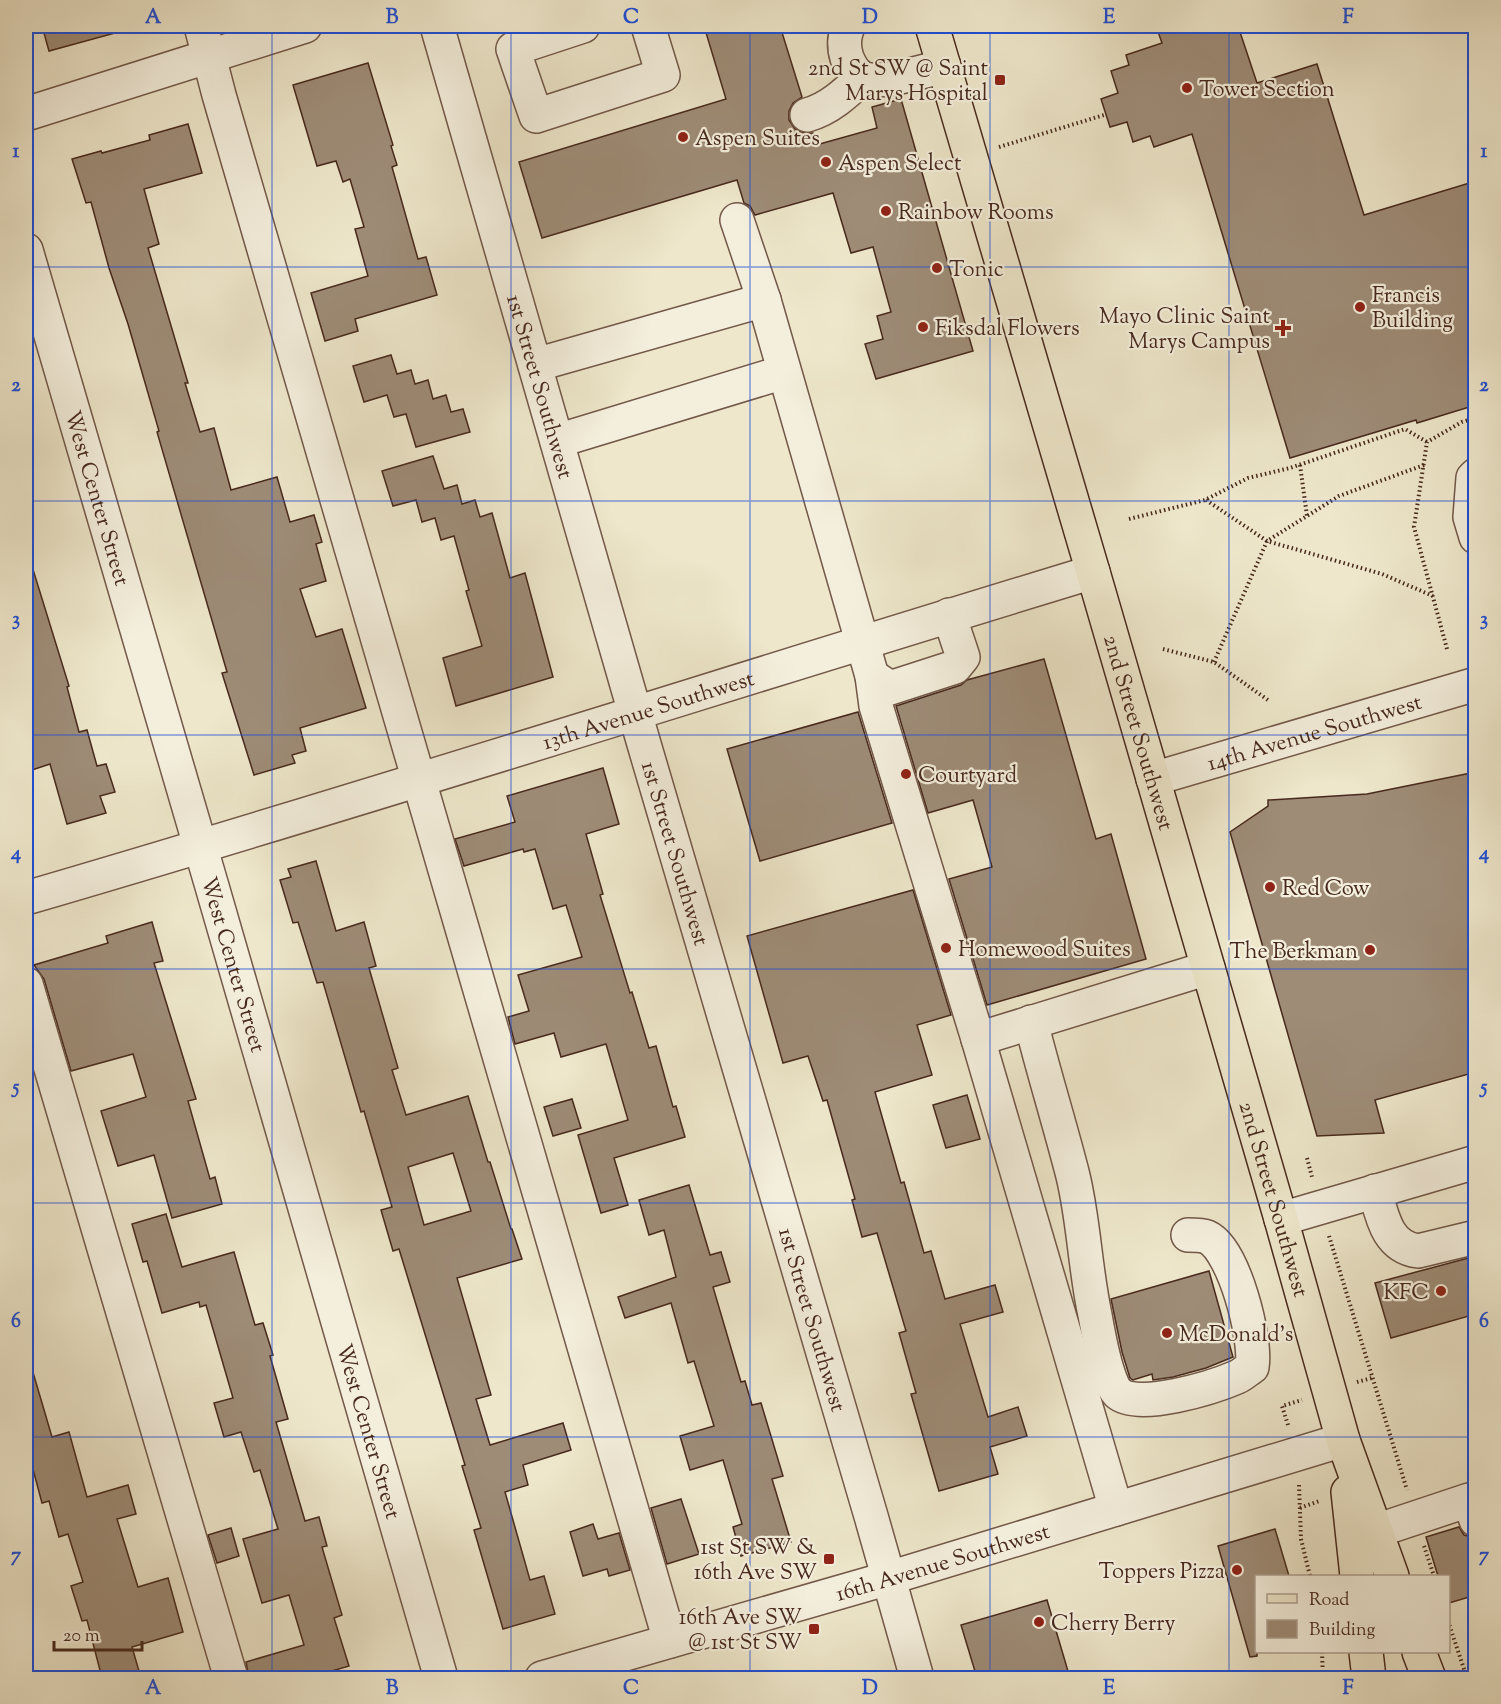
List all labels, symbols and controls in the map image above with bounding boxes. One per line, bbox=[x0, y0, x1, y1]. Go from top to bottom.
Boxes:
text: A bbox=[145, 4, 162, 33]
text: B bbox=[386, 4, 399, 33]
text: C bbox=[623, 4, 639, 33]
text: D bbox=[862, 4, 878, 33]
text: E bbox=[1103, 4, 1116, 33]
text: F bbox=[1342, 4, 1354, 33]
place label: 2nd St SW @ Saint Marys Hospital bbox=[808, 54, 988, 111]
marker: 2nd St SW @ Saint Marys Hospital bbox=[993, 73, 1007, 87]
place label: Tower Section bbox=[1199, 75, 1335, 107]
marker: Tower Section bbox=[1180, 81, 1194, 95]
place label: Aspen Suites bbox=[695, 124, 820, 156]
marker: Aspen Suites bbox=[676, 130, 690, 144]
text: 1 bbox=[13, 138, 20, 167]
text: 1 bbox=[1481, 138, 1488, 167]
place label: Aspen Select bbox=[838, 149, 962, 181]
marker: Aspen Select bbox=[819, 155, 833, 169]
place label: Rainbow Rooms bbox=[898, 198, 1054, 230]
marker: Rainbow Rooms bbox=[879, 204, 893, 218]
place label: Tonic bbox=[949, 255, 1004, 287]
marker: Tonic bbox=[930, 261, 944, 275]
place label: Francis Building bbox=[1372, 281, 1453, 338]
street label: 1st Street Southwest bbox=[496, 291, 580, 483]
marker: Francis Building bbox=[1353, 300, 1367, 314]
place label: Mayo Clinic Saint Marys Campus bbox=[1099, 302, 1270, 359]
place label: Fiksdal Flowers bbox=[935, 314, 1080, 346]
marker: Mayo Clinic Saint Marys Campus bbox=[1274, 319, 1292, 337]
marker: Fiksdal Flowers bbox=[916, 320, 930, 334]
text: 2 bbox=[11, 372, 21, 401]
text: 2 bbox=[1479, 372, 1489, 401]
street label: West Center Street bbox=[55, 407, 136, 590]
text: 3 bbox=[12, 606, 20, 635]
text: 3 bbox=[1480, 606, 1488, 635]
street label: 2nd Street Southwest bbox=[1093, 631, 1180, 835]
street label: 13th Avenue Southwest bbox=[539, 664, 759, 760]
street label: 14th Avenue Southwest bbox=[1204, 688, 1427, 781]
street label: 1st Street Southwest bbox=[631, 758, 716, 950]
place label: Courtyard bbox=[918, 761, 1017, 793]
marker: Courtyard bbox=[899, 767, 913, 781]
text: 4 bbox=[10, 840, 21, 869]
text: 4 bbox=[1478, 840, 1489, 869]
street label: West Center Street bbox=[191, 874, 272, 1057]
place label: Red Cow bbox=[1282, 874, 1370, 906]
marker: Red Cow bbox=[1263, 880, 1277, 894]
place label: Homewood Suites bbox=[958, 935, 1131, 967]
place label: The Berkman bbox=[1229, 937, 1358, 969]
marker: Homewood Suites bbox=[939, 941, 953, 955]
marker: The Berkman bbox=[1363, 943, 1377, 957]
text: 5 bbox=[11, 1074, 20, 1103]
text: 5 bbox=[1479, 1074, 1488, 1103]
street label: 2nd Street Southwest bbox=[1229, 1098, 1315, 1302]
street label: 1st Street Southwest bbox=[768, 1224, 853, 1416]
place label: KFC bbox=[1383, 1278, 1429, 1310]
marker: KFC bbox=[1434, 1284, 1448, 1298]
text: 6 bbox=[11, 1308, 21, 1337]
text: 6 bbox=[1479, 1308, 1489, 1337]
place label: McDonald's bbox=[1179, 1320, 1293, 1352]
marker: McDonald's bbox=[1160, 1326, 1174, 1340]
street label: West Center Street bbox=[326, 1340, 407, 1524]
street label: 16th Avenue Southwest bbox=[832, 1517, 1055, 1612]
place label: 1st St SW & 16th Ave SW bbox=[694, 1533, 817, 1590]
text: 7 bbox=[11, 1542, 22, 1571]
text: 7 bbox=[1479, 1542, 1490, 1571]
marker: 1st St SW & 16th Ave SW bbox=[822, 1552, 836, 1566]
place label: Toppers Pizza bbox=[1098, 1557, 1225, 1589]
marker: Toppers Pizza bbox=[1230, 1563, 1244, 1577]
legend bbox=[1255, 1575, 1450, 1653]
text: Road bbox=[1309, 1588, 1349, 1614]
place label: 16th Ave SW @ 1st St SW bbox=[679, 1603, 802, 1660]
place label: Cherry Berry bbox=[1051, 1609, 1175, 1641]
scale bar bbox=[54, 1614, 142, 1652]
marker: Cherry Berry bbox=[1032, 1615, 1046, 1629]
text: Building bbox=[1309, 1618, 1375, 1644]
marker: 16th Ave SW @ 1st St SW bbox=[807, 1622, 821, 1636]
text: 20 m bbox=[63, 1624, 100, 1650]
text: A bbox=[145, 1675, 162, 1704]
text: B bbox=[386, 1675, 399, 1704]
text: C bbox=[623, 1675, 639, 1704]
text: D bbox=[862, 1675, 878, 1704]
text: E bbox=[1103, 1675, 1116, 1704]
text: F bbox=[1342, 1675, 1354, 1704]

